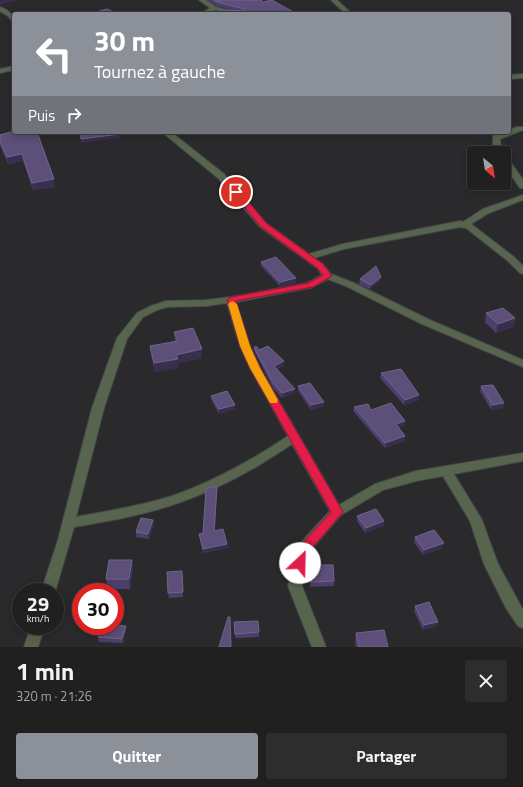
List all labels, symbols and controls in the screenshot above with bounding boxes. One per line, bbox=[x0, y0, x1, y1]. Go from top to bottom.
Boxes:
text: 30 m bbox=[94, 19, 155, 62]
icon: left bbox=[28, 28, 80, 80]
text: Tournez à gauche bbox=[94, 58, 225, 85]
text: Puis bbox=[28, 104, 55, 127]
icon: right bbox=[63, 104, 85, 126]
north arrow bbox=[467, 146, 511, 190]
map controls bbox=[467, 146, 511, 190]
pin bbox=[219, 175, 253, 209]
icon: arrive bbox=[225, 181, 247, 203]
position arrow bbox=[279, 542, 321, 584]
speed limit sign: 30 bbox=[72, 583, 124, 635]
text: 29 bbox=[27, 588, 49, 619]
text: km/h bbox=[27, 611, 49, 626]
text: 1 min bbox=[16, 653, 74, 689]
button: close bbox=[465, 660, 507, 702]
text: 320 m · 21:26 bbox=[16, 686, 92, 706]
button: Quitter bbox=[16, 733, 258, 779]
button: Partager bbox=[266, 733, 507, 779]

